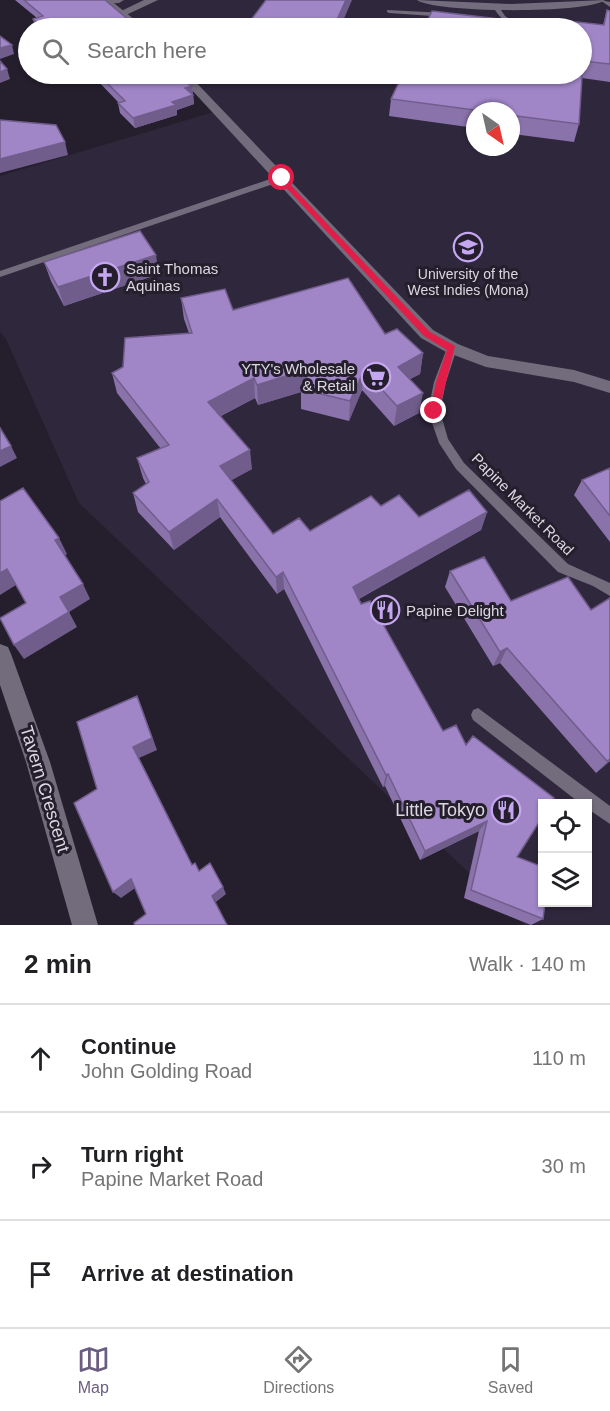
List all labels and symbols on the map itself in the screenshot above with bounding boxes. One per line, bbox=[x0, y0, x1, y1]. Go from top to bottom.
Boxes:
north arrow bbox=[466, 102, 520, 156]
route start bbox=[268, 164, 294, 190]
school or university icon: University of the West Indies (Mona) bbox=[452, 231, 484, 263]
place label: Saint Thomas Aquinas bbox=[126, 260, 218, 294]
church icon: Saint Thomas Aquinas bbox=[89, 261, 121, 293]
place label: University of the West Indies (Mona) bbox=[407, 266, 529, 298]
place label: YTY's Wholesale & Retail bbox=[241, 360, 355, 394]
supermarket icon: YTY's Wholesale & Retail bbox=[360, 361, 392, 393]
route end bbox=[420, 397, 446, 423]
street label: Papine Market Road bbox=[469, 450, 577, 558]
restaurant icon: Papine Delight bbox=[369, 594, 401, 626]
place label: Papine Delight bbox=[406, 602, 504, 619]
street label: Tavern Crescent bbox=[16, 723, 74, 855]
restaurant icon: Little Tokyo bbox=[490, 794, 522, 826]
place label: Little Tokyo bbox=[395, 800, 485, 820]

